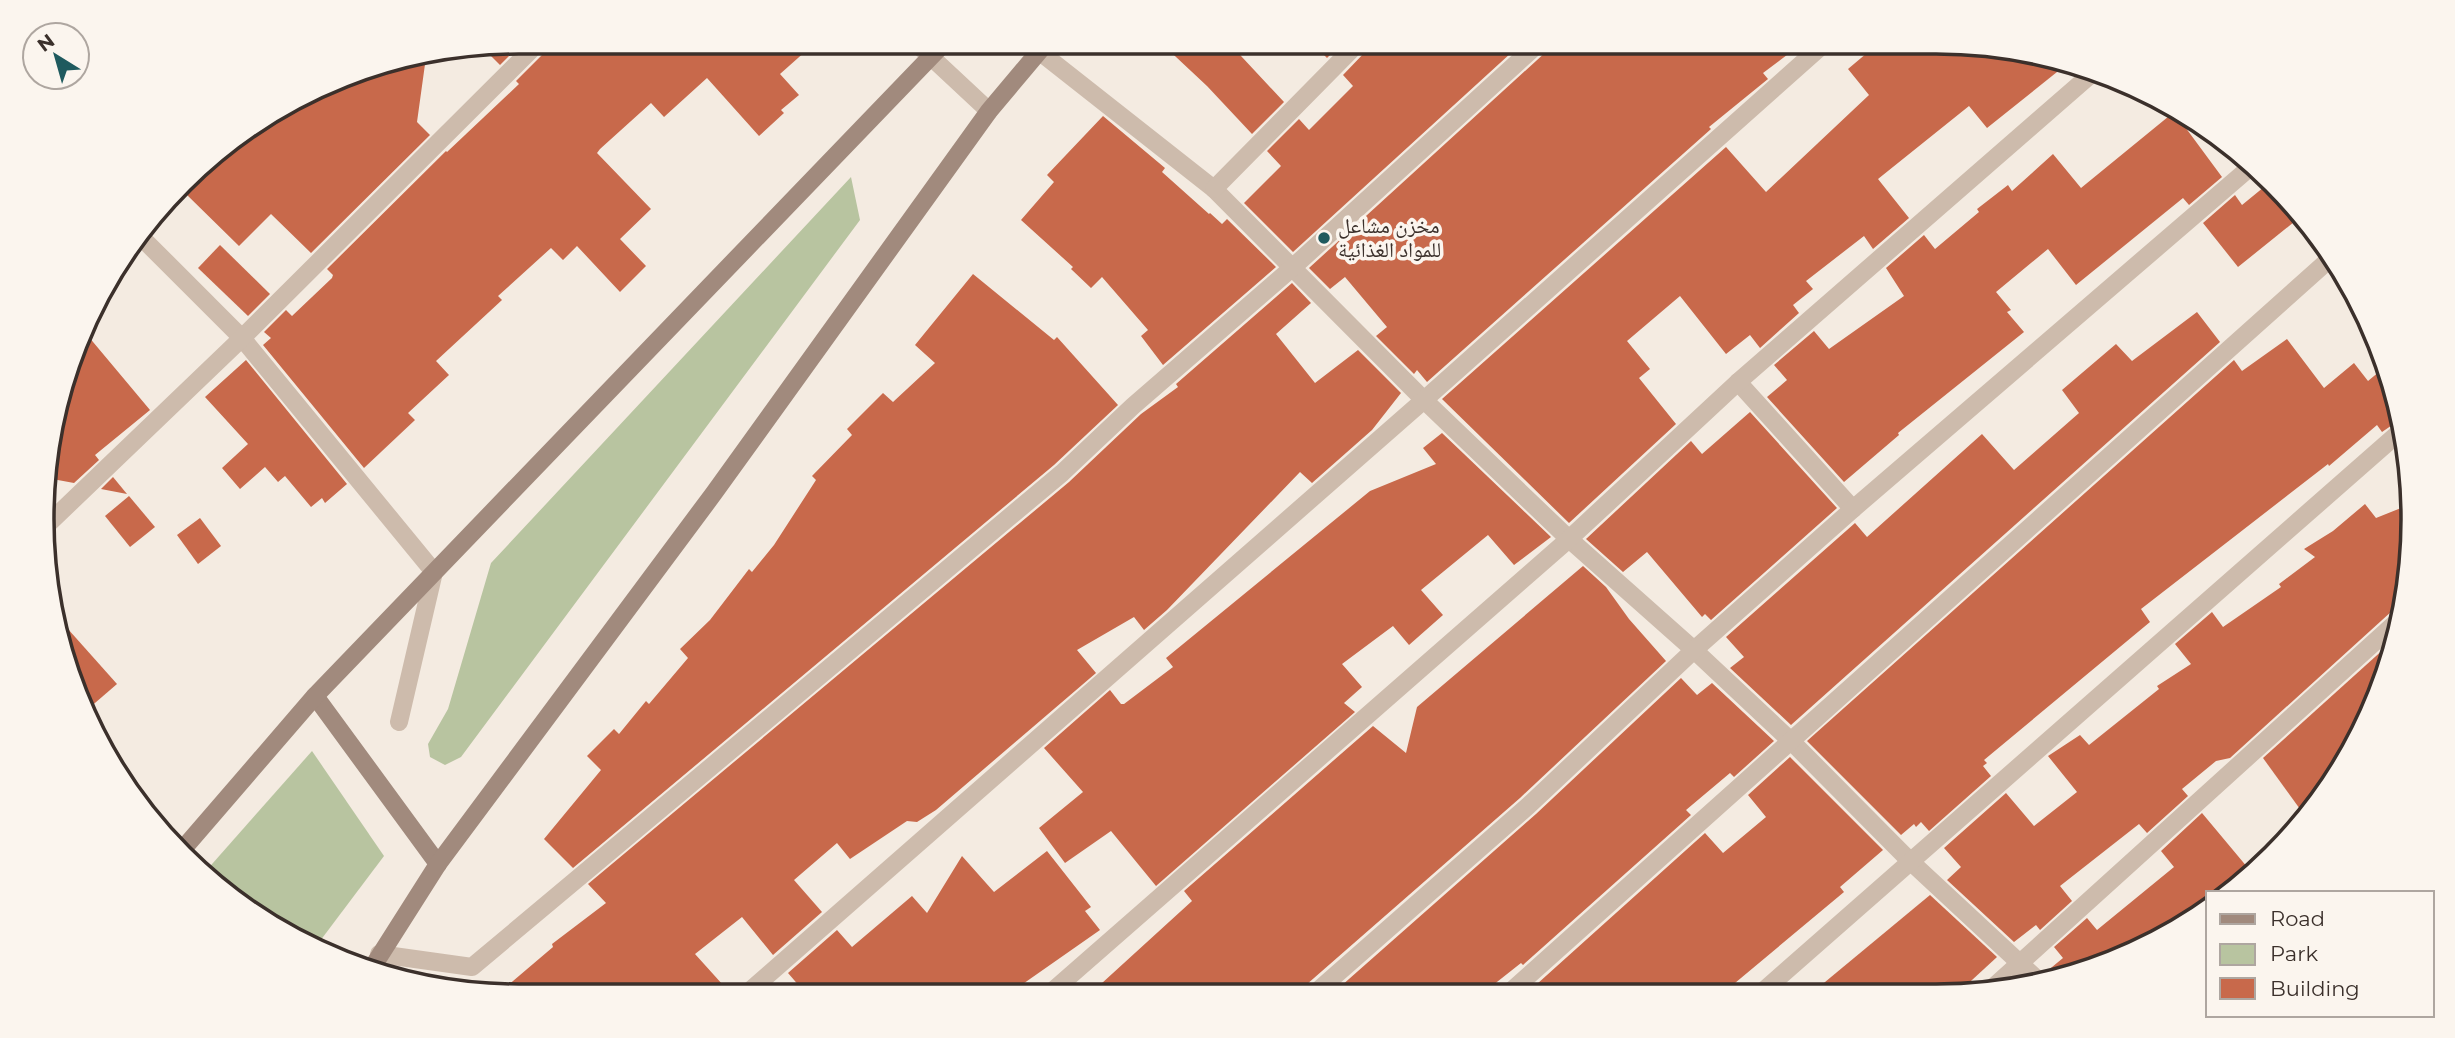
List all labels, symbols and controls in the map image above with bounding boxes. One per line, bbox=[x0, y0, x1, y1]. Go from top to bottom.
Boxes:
north arrow bbox=[21, 21, 91, 91]
text: N bbox=[33, 29, 59, 57]
place label: مخزن مشاعل للمواد الغذائية bbox=[1338, 213, 1441, 262]
marker: مخزن مشاعل للمواد الغذائية bbox=[1316, 230, 1332, 246]
legend bbox=[2206, 891, 2434, 1017]
text: Road bbox=[2270, 906, 2325, 931]
text: Park bbox=[2270, 941, 2318, 966]
text: Building bbox=[2270, 976, 2360, 1001]

